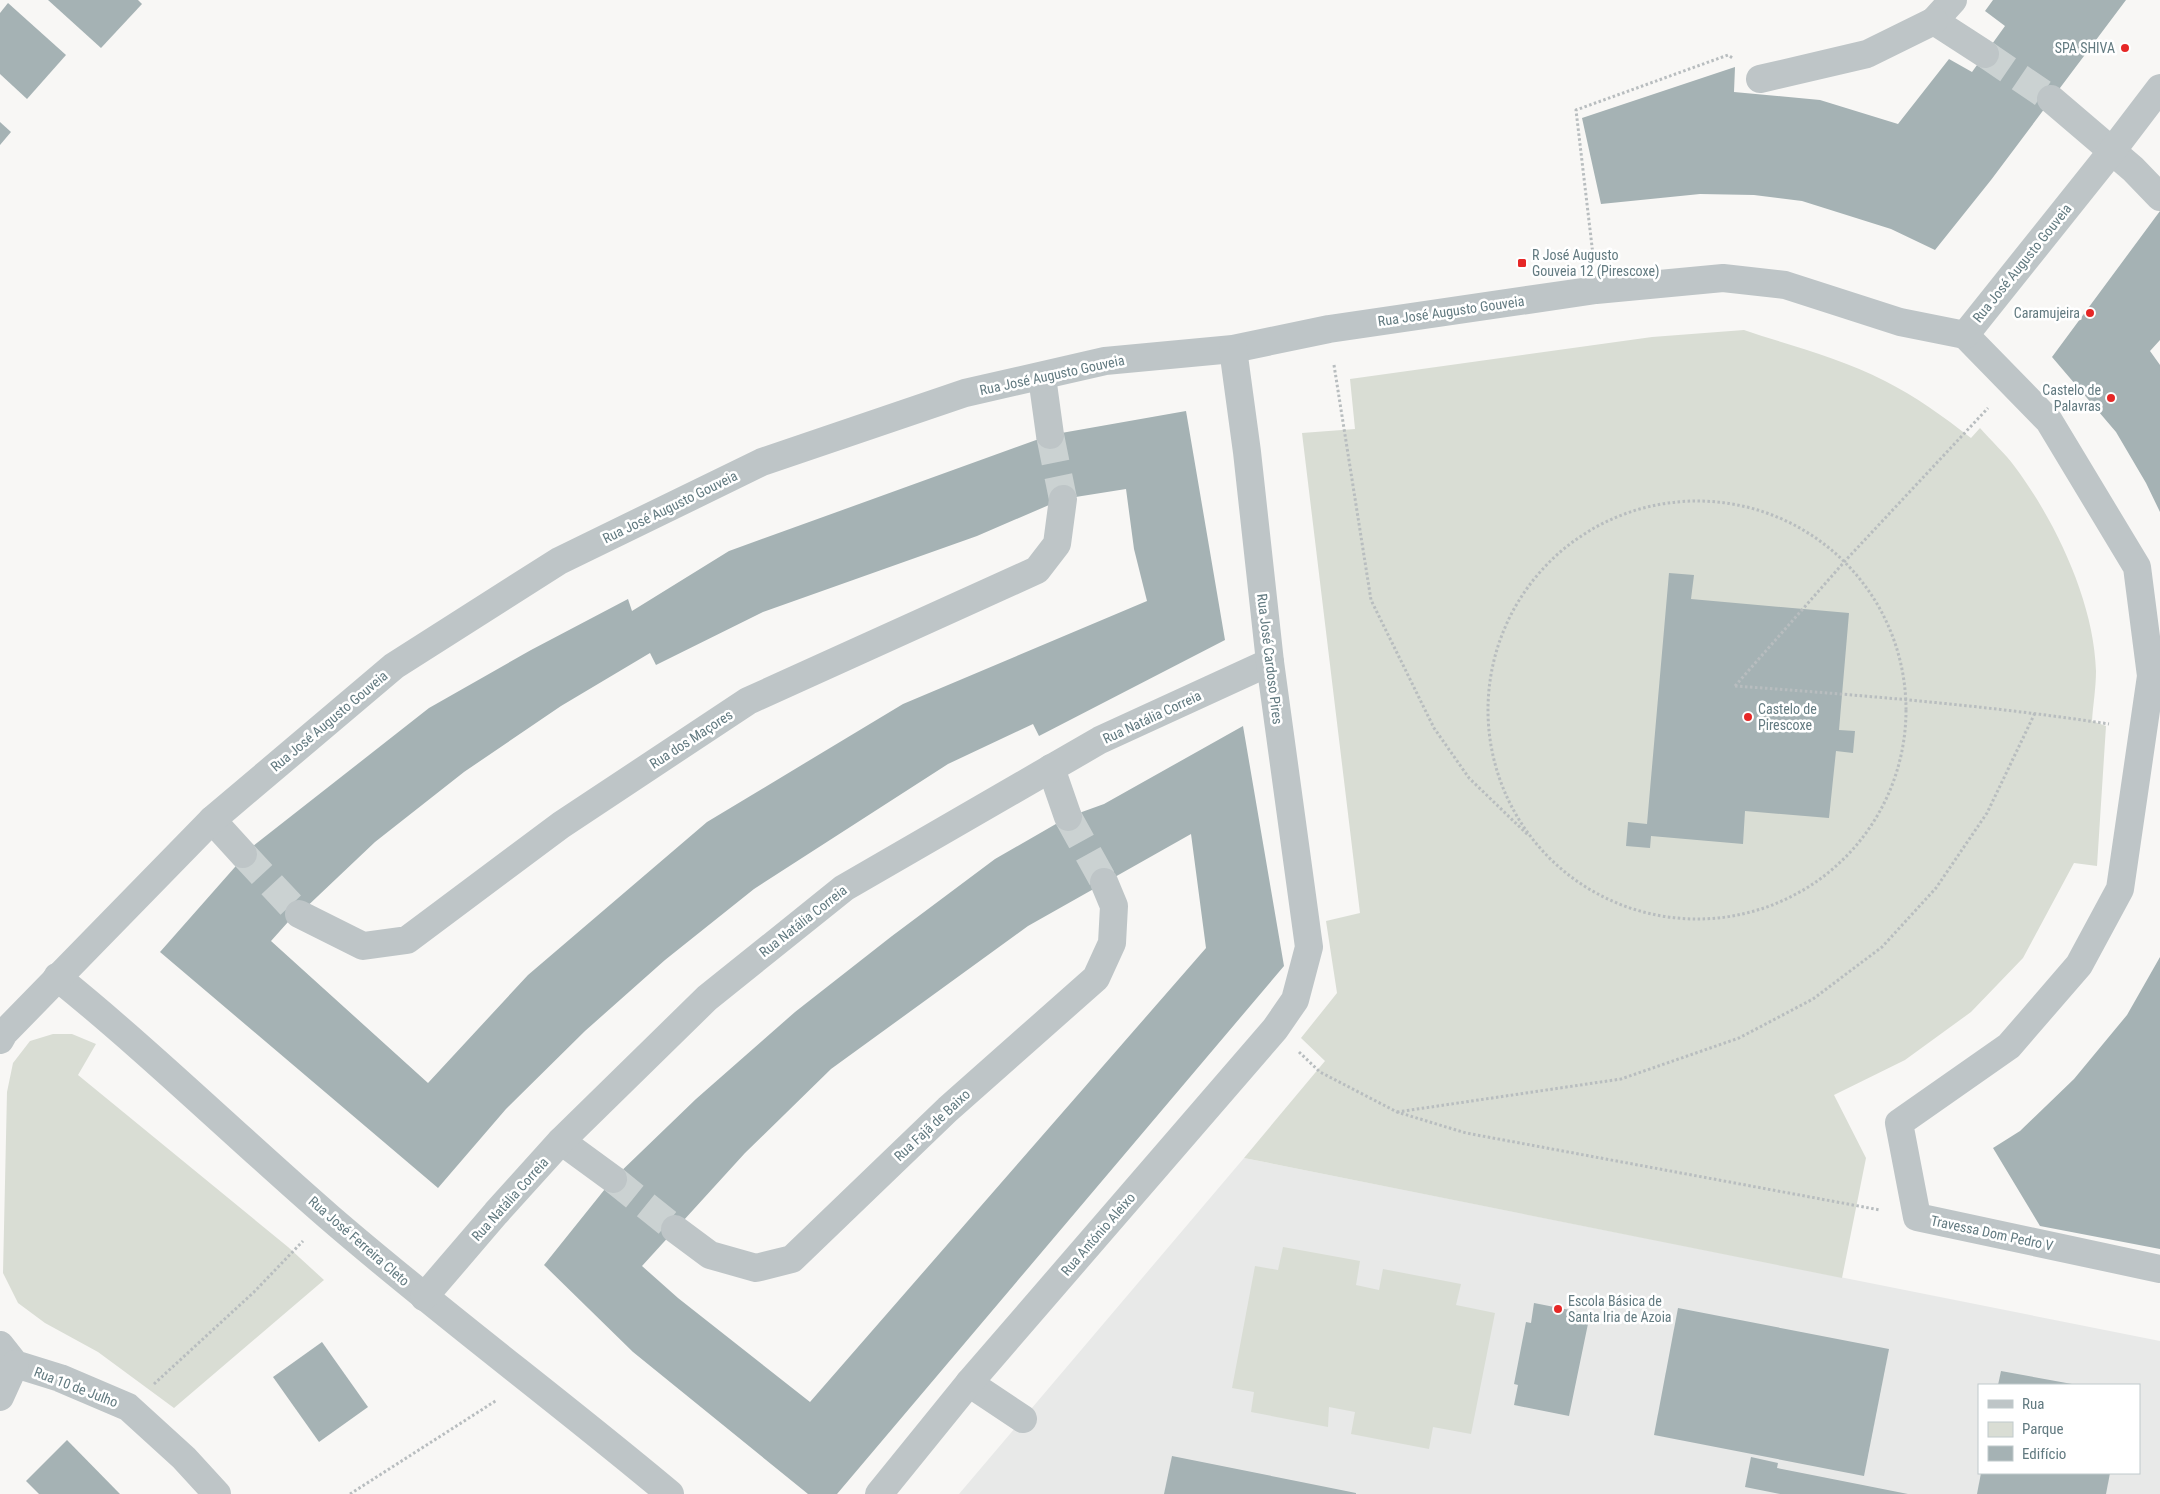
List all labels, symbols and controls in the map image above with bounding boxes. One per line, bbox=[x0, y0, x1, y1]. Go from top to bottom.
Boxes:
place label: SPA SHIVA bbox=[2055, 40, 2115, 56]
marker: SPA SHIVA bbox=[2119, 42, 2131, 54]
street label: Rua José Augusto Gouveia bbox=[1969, 201, 2075, 325]
place label: R José Augusto Gouveia 12 (Pirescoxe) bbox=[1532, 247, 1660, 280]
marker: R José Augusto Gouveia 12 (Pirescoxe) bbox=[1516, 257, 1528, 269]
street label: Rua José Augusto Gouveia bbox=[1377, 293, 1525, 329]
place label: Caramujeira bbox=[2014, 305, 2080, 321]
marker: Caramujeira bbox=[2084, 307, 2096, 319]
street label: Rua José Augusto Gouveia bbox=[978, 352, 1126, 398]
place label: Castelo de Palavras bbox=[2042, 382, 2101, 414]
marker: Castelo de Palavras bbox=[2105, 392, 2117, 404]
street label: Rua José Augusto Gouveia bbox=[600, 467, 740, 547]
street label: Rua José Cardoso Pires bbox=[1254, 593, 1286, 725]
street label: Rua José Augusto Gouveia bbox=[267, 667, 391, 775]
street label: Rua Natália Correia bbox=[1100, 687, 1204, 747]
place label: Castelo de Pirescoxe bbox=[1758, 701, 1817, 733]
street label: Rua dos Maçores bbox=[647, 706, 735, 772]
marker: Castelo de Pirescoxe bbox=[1742, 711, 1754, 723]
street label: Rua Natália Correia bbox=[756, 882, 850, 960]
street label: Rua Fajã de Baixo bbox=[891, 1086, 973, 1164]
street label: Rua Natália Correia bbox=[468, 1154, 552, 1244]
street label: Rua António Aleixo bbox=[1058, 1189, 1138, 1279]
street label: Rua José Ferreira Cleto bbox=[305, 1193, 413, 1289]
street label: Travessa Dom Pedro V bbox=[1929, 1212, 2055, 1254]
place label: Escola Básica de Santa Iria de Azoia bbox=[1568, 1293, 1672, 1325]
marker: Escola Básica de Santa Iria de Azoia bbox=[1552, 1303, 1564, 1315]
street label: Rua 10 de Julho bbox=[32, 1364, 120, 1410]
legend bbox=[1978, 1384, 2140, 1474]
text: Rua bbox=[2022, 1395, 2044, 1413]
text: Parque bbox=[2022, 1420, 2064, 1438]
text: Edifício bbox=[2022, 1445, 2066, 1463]

